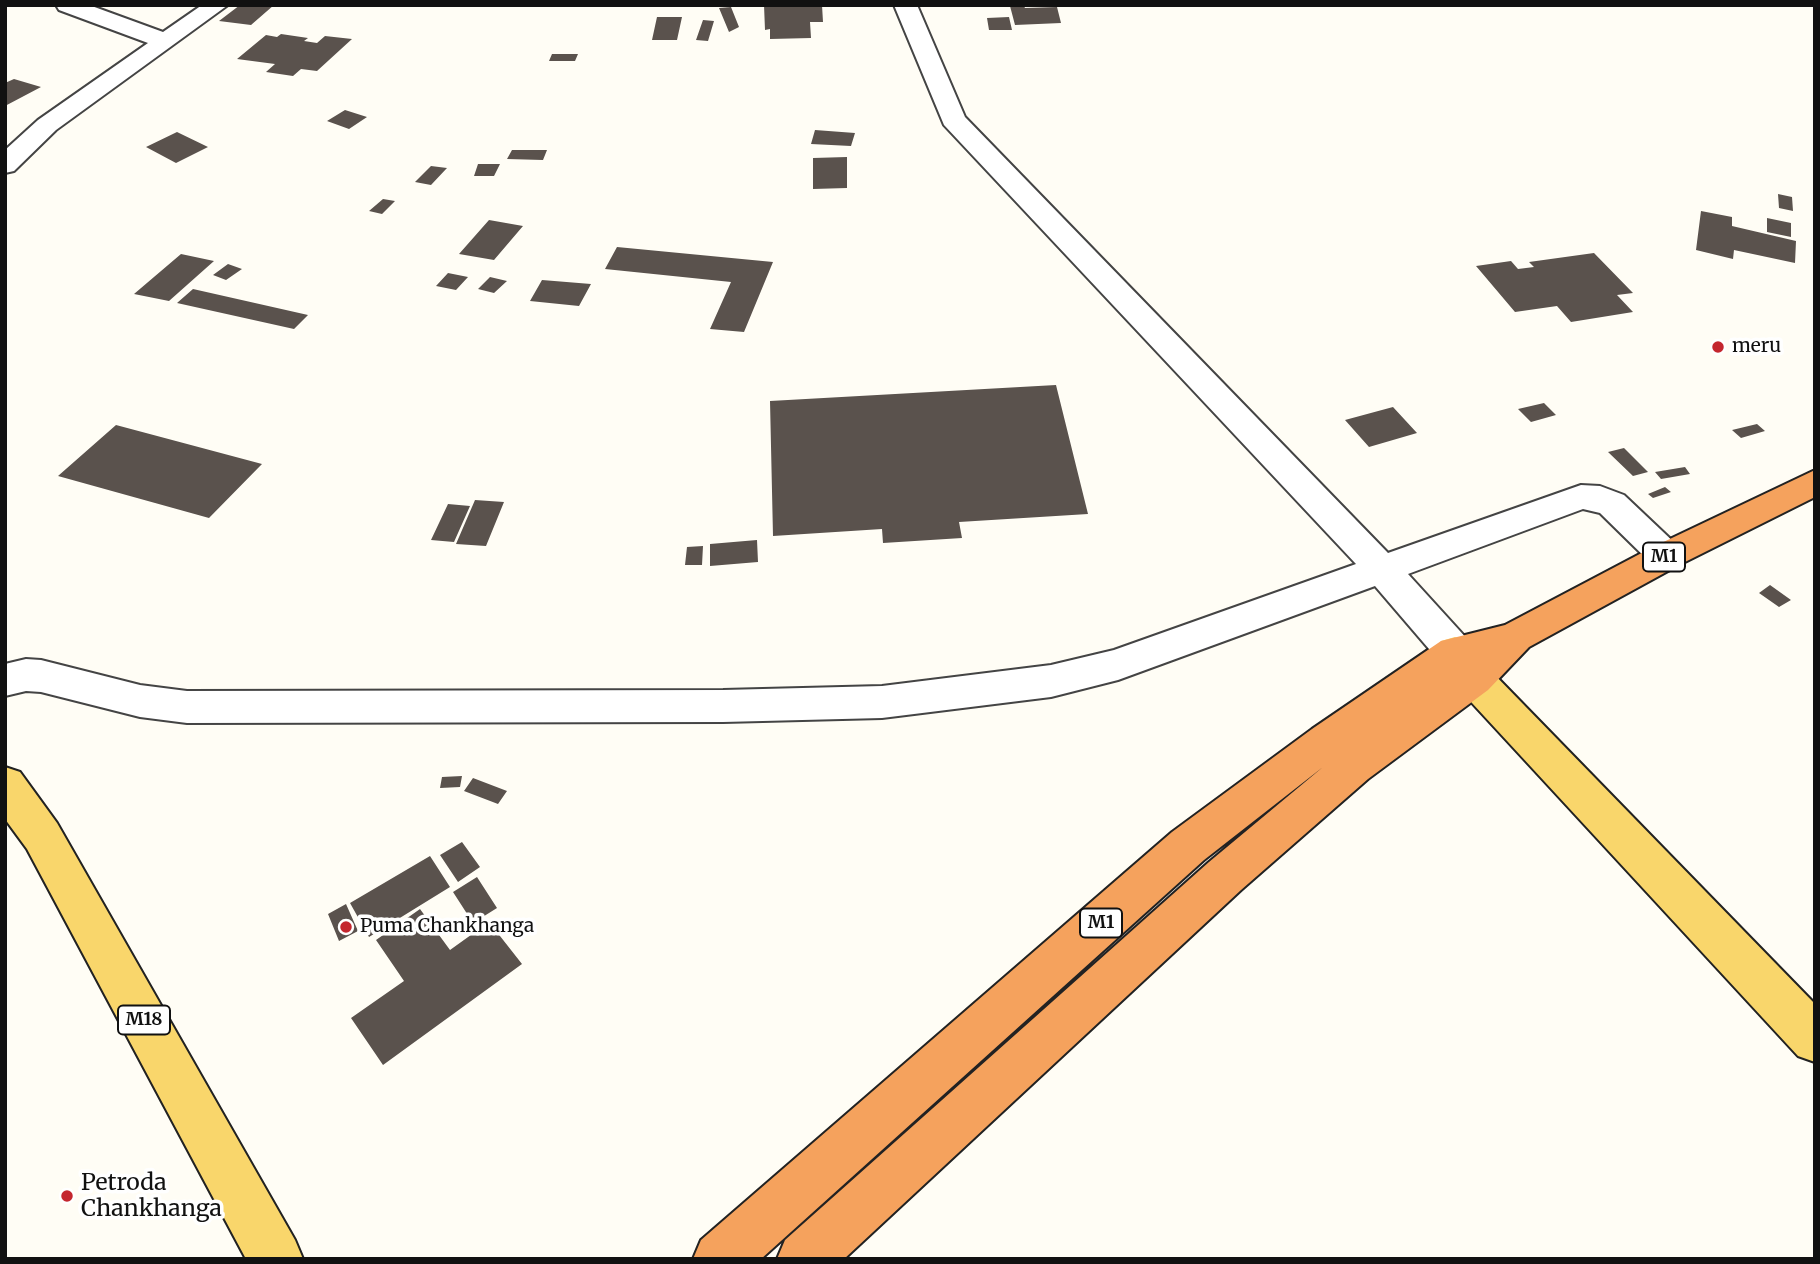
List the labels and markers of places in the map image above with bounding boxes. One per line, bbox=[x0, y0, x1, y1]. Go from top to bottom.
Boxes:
place label: meru bbox=[1732, 336, 1781, 358]
marker: meru bbox=[1710, 339, 1726, 355]
place label: Puma Chankhanga bbox=[360, 916, 534, 938]
marker: Puma Chankhanga bbox=[338, 919, 354, 935]
place label: Petroda Chankhanga bbox=[81, 1169, 222, 1223]
marker: Petroda Chankhanga bbox=[59, 1188, 75, 1204]

